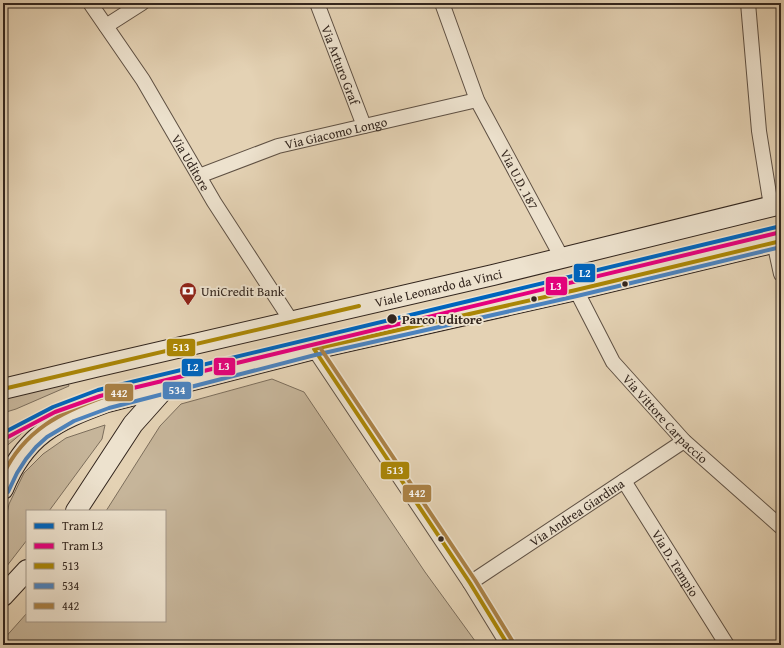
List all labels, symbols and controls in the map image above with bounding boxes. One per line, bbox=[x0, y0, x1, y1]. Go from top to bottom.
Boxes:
street label: Via Arturo Graf bbox=[316, 22, 365, 109]
street label: Via Giacomo Longo bbox=[283, 112, 390, 154]
street label: Via Uditore bbox=[167, 131, 215, 195]
street label: Via U.D. 187 bbox=[495, 146, 543, 213]
line badge: L2 bbox=[573, 263, 596, 283]
street label: Viale Leonardo da Vinci bbox=[373, 264, 504, 312]
text: L2 bbox=[579, 265, 591, 281]
line badge: L3 bbox=[545, 276, 568, 296]
text: L3 bbox=[550, 278, 562, 294]
unlabelled marker bbox=[620, 279, 630, 289]
bank icon: UniCredit Bank bbox=[178, 281, 198, 306]
place label: UniCredit Bank bbox=[201, 282, 285, 301]
unlabelled marker bbox=[529, 294, 539, 304]
place label: Parco Uditore bbox=[402, 310, 482, 329]
marker: Parco Uditore bbox=[385, 312, 399, 326]
line badge: 513 bbox=[166, 338, 196, 357]
text: 513 bbox=[172, 339, 190, 355]
line badge: L3 bbox=[213, 357, 236, 376]
line badge: L2 bbox=[181, 358, 204, 377]
text: L3 bbox=[218, 358, 230, 374]
text: L2 bbox=[187, 359, 199, 375]
street label: Via Vittore Carpaccio bbox=[618, 370, 712, 468]
line badge: 534 bbox=[162, 381, 192, 400]
text: 534 bbox=[168, 382, 186, 398]
line badge: 442 bbox=[104, 383, 134, 402]
text: 442 bbox=[110, 385, 128, 401]
line badge: 513 bbox=[380, 461, 410, 480]
text: 513 bbox=[386, 462, 404, 478]
street label: Via Andrea Giardina bbox=[526, 474, 629, 551]
line badge: 442 bbox=[402, 484, 432, 503]
text: 442 bbox=[408, 485, 426, 501]
legend bbox=[26, 510, 166, 622]
text: Tram L2 bbox=[62, 517, 104, 534]
street label: Via D. Tempio bbox=[647, 526, 704, 601]
unlabelled marker bbox=[436, 534, 446, 544]
text: Tram L3 bbox=[62, 537, 104, 554]
text: 513 bbox=[62, 557, 80, 574]
text: 534 bbox=[62, 577, 80, 594]
text: 442 bbox=[62, 597, 80, 614]

